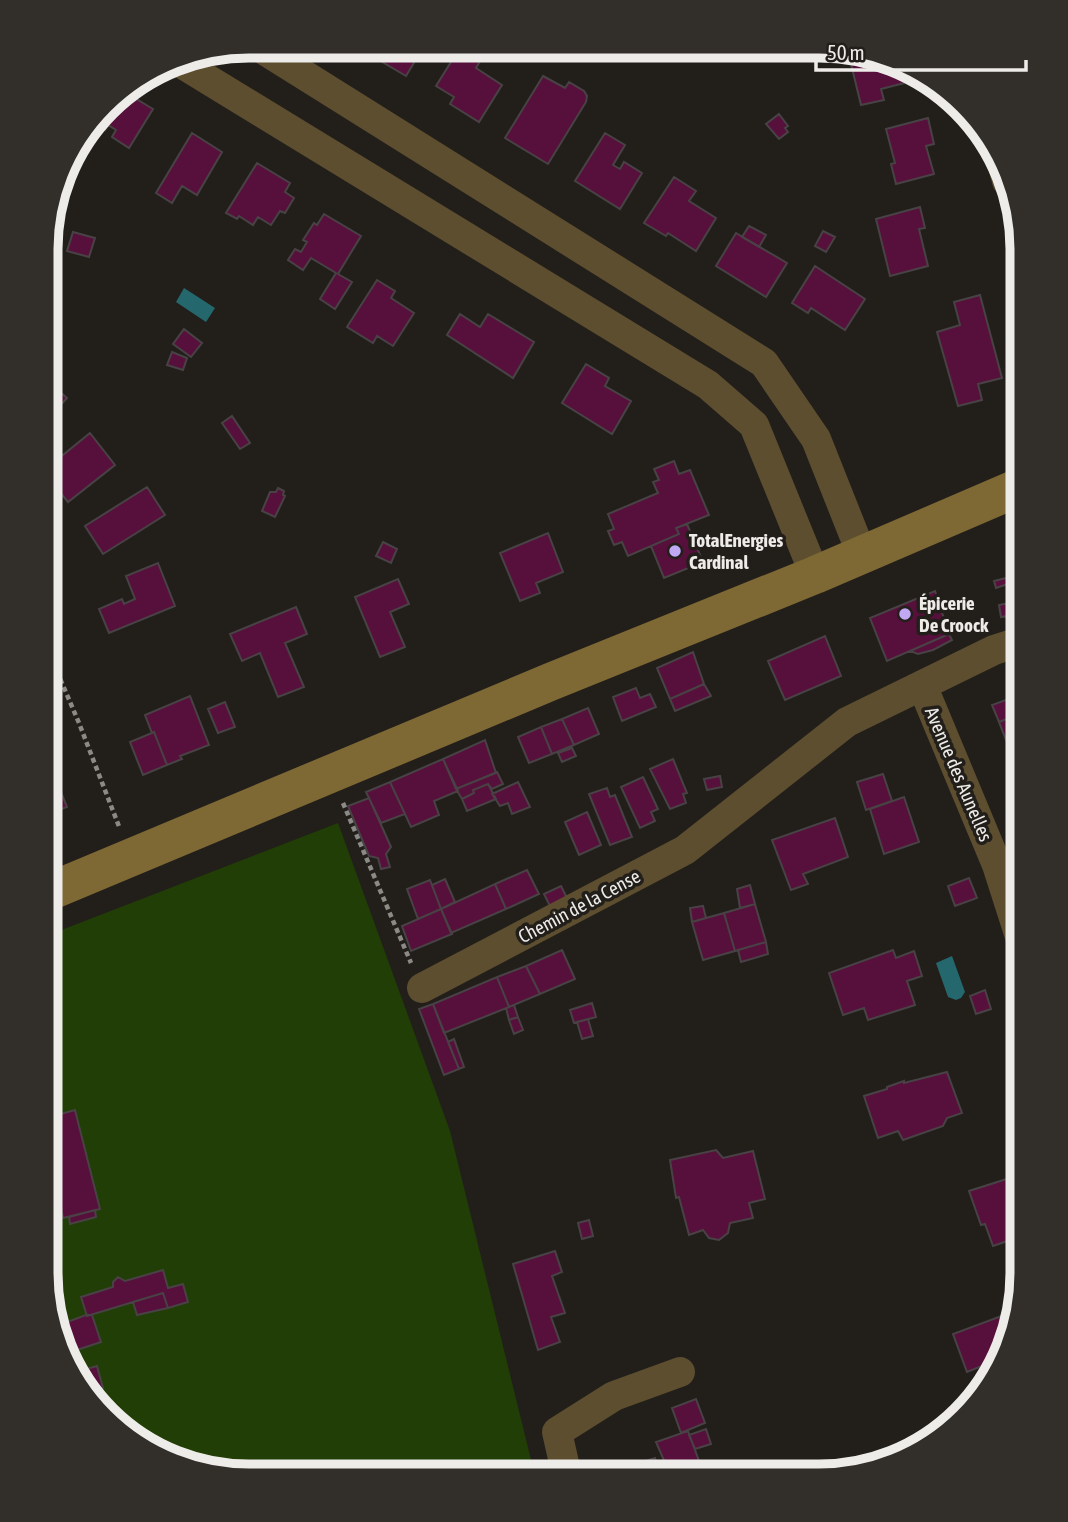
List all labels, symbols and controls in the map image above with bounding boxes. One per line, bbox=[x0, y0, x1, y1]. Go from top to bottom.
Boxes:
scale bar bbox=[816, 28, 1026, 72]
text: 50 m bbox=[827, 40, 865, 64]
place label: TotalEnergies Cardinal bbox=[689, 529, 784, 573]
marker: TotalEnergies Cardinal bbox=[667, 543, 683, 559]
place label: Épicerie De Croock bbox=[919, 592, 989, 636]
marker: Épicerie De Croock bbox=[897, 606, 913, 622]
street label: Avenue des Aunelles bbox=[921, 704, 997, 845]
street label: Chemin de la Cense bbox=[514, 865, 644, 947]

